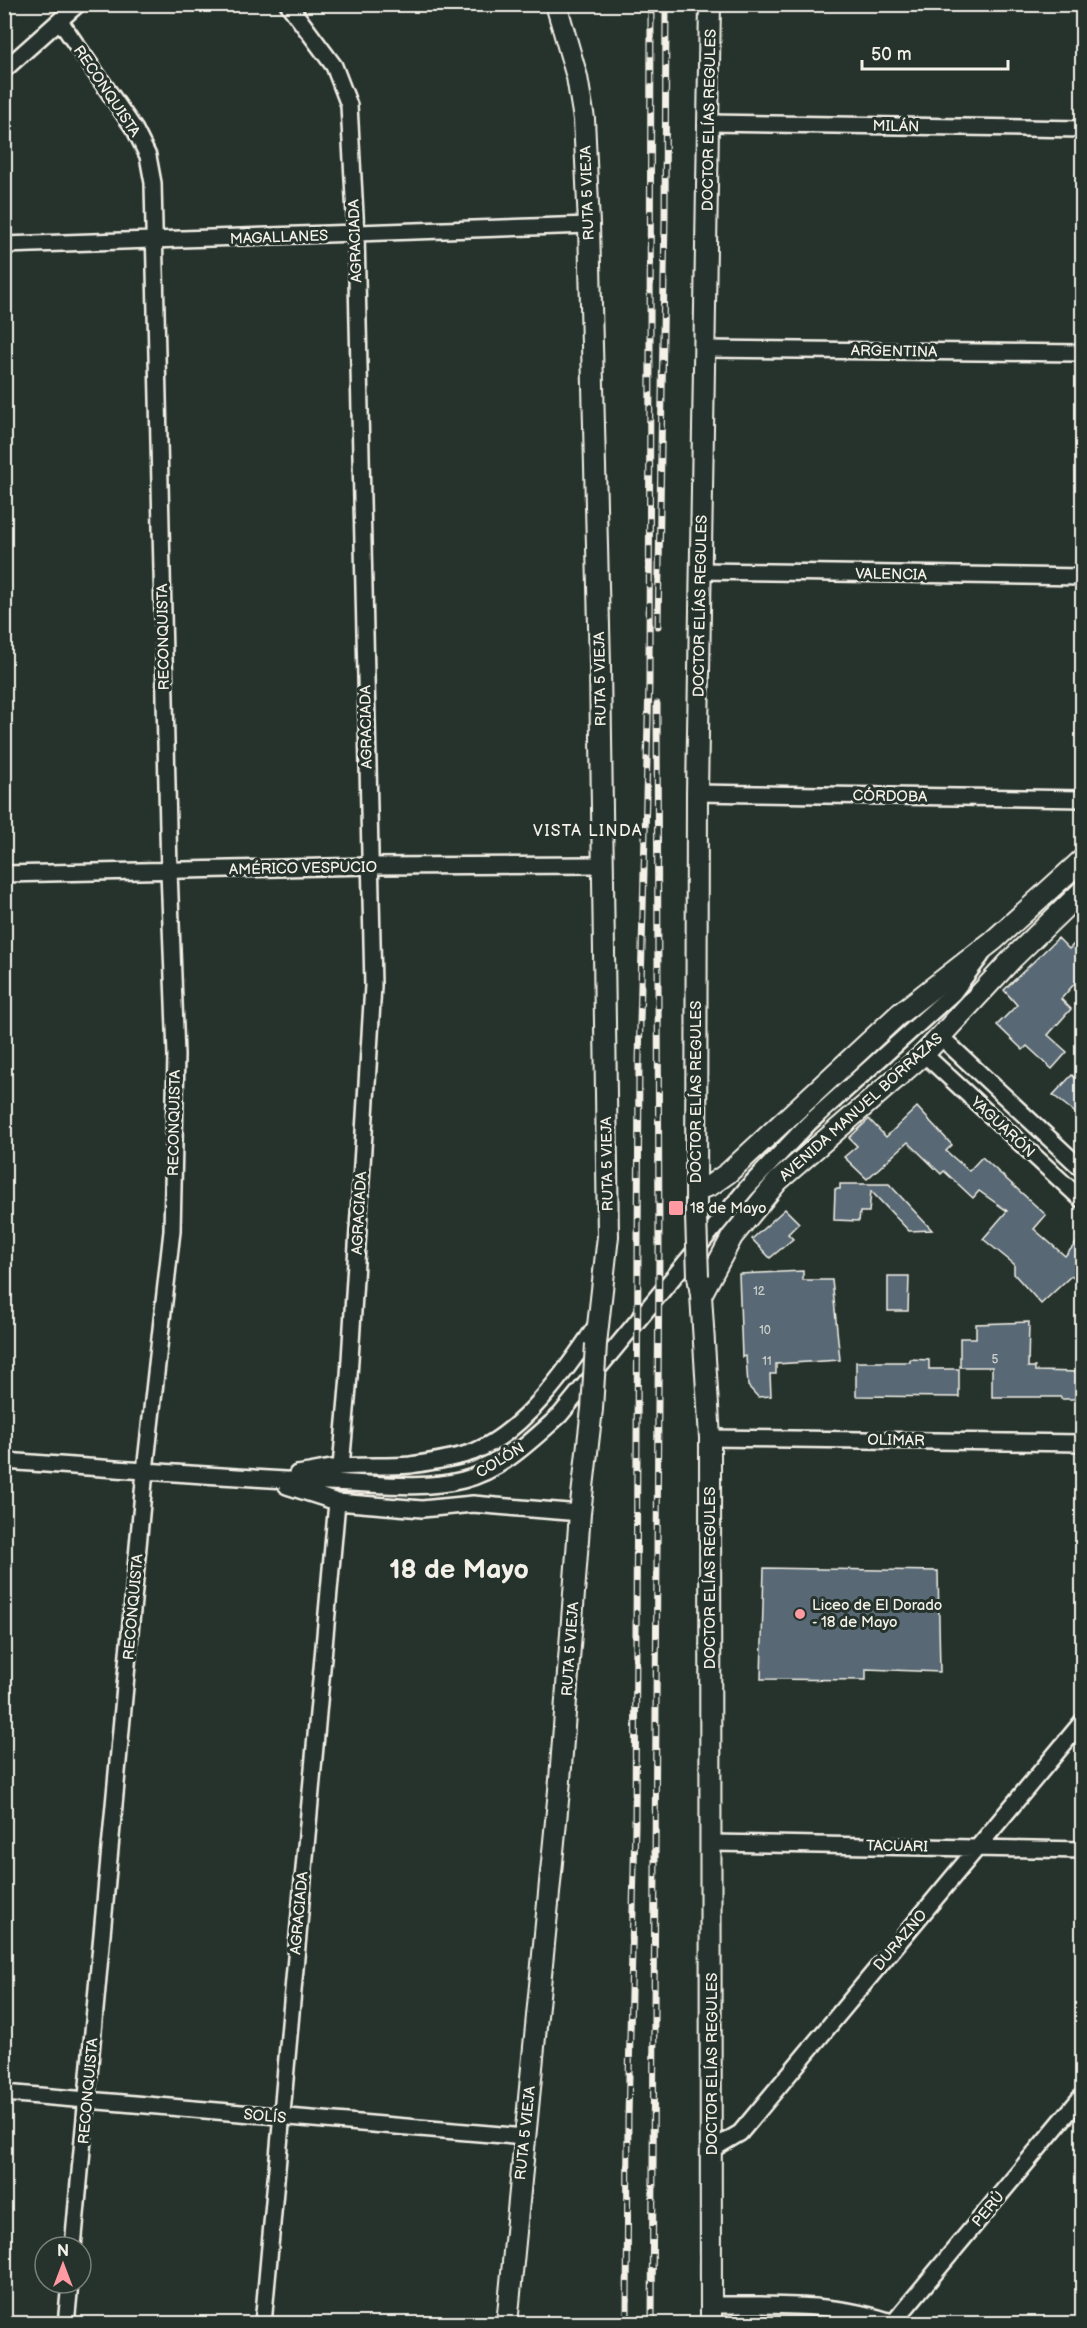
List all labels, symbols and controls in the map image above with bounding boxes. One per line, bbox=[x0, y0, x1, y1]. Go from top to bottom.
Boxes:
street label: DOCTOR ELÍAS REGULES bbox=[698, 29, 721, 211]
scale bar bbox=[862, 33, 1008, 71]
street label: RECONQUISTA bbox=[69, 42, 145, 141]
text: 50 m bbox=[871, 44, 912, 65]
street label: MILÁN bbox=[872, 117, 920, 136]
street label: RUTA 5 VIEJA bbox=[576, 145, 599, 241]
street label: AGRACIADA bbox=[345, 198, 366, 283]
street label: MAGALLANES bbox=[229, 226, 329, 249]
street label: ARGENTINA bbox=[851, 341, 938, 362]
street label: DOCTOR ELÍAS REGULES bbox=[689, 515, 712, 697]
street label: VALENCIA bbox=[855, 564, 928, 585]
street label: RECONQUISTA bbox=[153, 583, 174, 690]
street label: RUTA 5 VIEJA bbox=[590, 631, 611, 726]
street label: AGRACIADA bbox=[356, 684, 377, 769]
street label: CÓRDOBA bbox=[853, 786, 928, 807]
district label: VISTA LINDA bbox=[533, 822, 643, 841]
street label: AMÉRICO VESPUCIO bbox=[229, 858, 377, 879]
street label: DOCTOR ELÍAS REGULES bbox=[687, 1001, 706, 1183]
street label: AVENIDA MANUEL BORRAZAS bbox=[776, 1029, 947, 1186]
street label: RECONQUISTA bbox=[164, 1069, 185, 1176]
street label: YAGUARÓN bbox=[966, 1092, 1039, 1162]
street label: RUTA 5 VIEJA bbox=[597, 1116, 618, 1211]
street label: AGRACIADA bbox=[348, 1170, 371, 1255]
marker: 18 de Mayo bbox=[667, 1199, 685, 1217]
place label: 18 de Mayo bbox=[690, 1199, 766, 1218]
house number: 12 bbox=[753, 1284, 765, 1299]
house number: 10 bbox=[759, 1323, 771, 1338]
house number: 5 bbox=[992, 1352, 999, 1367]
house number: 11 bbox=[762, 1354, 772, 1369]
street label: OLIMAR bbox=[867, 1430, 925, 1451]
street label: COLÓN bbox=[473, 1439, 528, 1482]
street label: DOCTOR ELÍAS REGULES bbox=[701, 1487, 720, 1669]
street label: RECONQUISTA bbox=[119, 1552, 148, 1661]
district label: 18 de Mayo bbox=[389, 1554, 529, 1586]
place label: Liceo de El Dorado - 18 de Mayo bbox=[812, 1596, 942, 1632]
street label: RUTA 5 VIEJA bbox=[558, 1600, 583, 1697]
marker: Liceo de El Dorado - 18 de Mayo bbox=[793, 1607, 807, 1621]
street label: TACUARI bbox=[866, 1836, 928, 1857]
street label: AGRACIADA bbox=[286, 1870, 313, 1955]
street label: DURAZNO bbox=[869, 1906, 931, 1975]
street label: DOCTOR ELÍAS REGULES bbox=[703, 1973, 722, 2155]
street label: RECONQUISTA bbox=[74, 2036, 103, 2145]
street label: RUTA 5 VIEJA bbox=[511, 2084, 540, 2181]
street label: SOLÍS bbox=[243, 2105, 287, 2128]
street label: PERÚ bbox=[968, 2188, 1009, 2231]
north arrow bbox=[33, 2235, 93, 2295]
text: N bbox=[57, 2242, 69, 2261]

